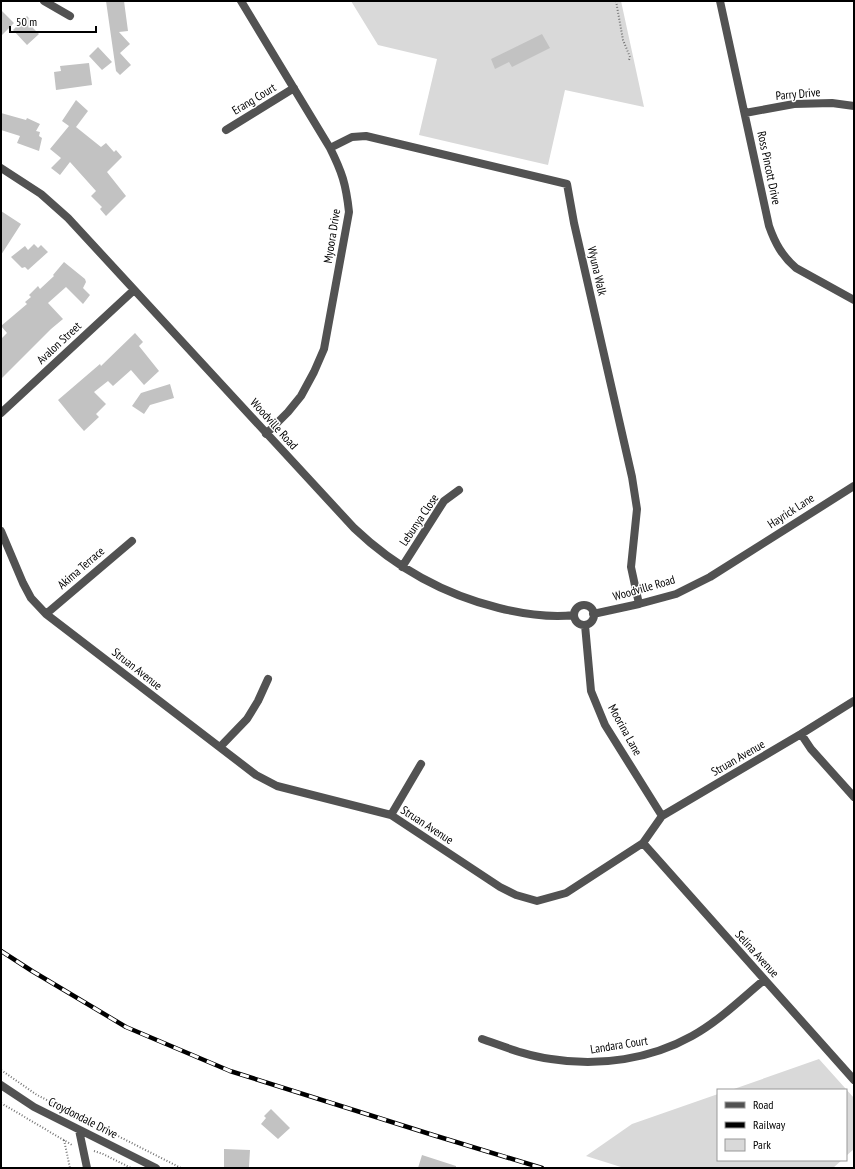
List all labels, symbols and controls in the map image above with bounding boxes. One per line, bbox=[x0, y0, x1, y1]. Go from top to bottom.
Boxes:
scale bar bbox=[10, 8, 96, 34]
text: 50 m bbox=[16, 14, 37, 29]
street label: Erang Court bbox=[229, 79, 279, 118]
street label: Parry Drive bbox=[775, 84, 821, 103]
street label: Ross Pincott Drive bbox=[754, 130, 785, 206]
street label: Myoora Drive bbox=[320, 208, 343, 264]
street label: Wyuna Walk bbox=[585, 245, 610, 297]
street label: Avalon Street bbox=[33, 318, 85, 367]
street label: Woodville Road bbox=[247, 395, 301, 452]
street label: Hayrick Lane bbox=[765, 490, 817, 531]
street label: Lebunya Close bbox=[396, 491, 441, 549]
street label: Akima Terrace bbox=[54, 543, 107, 592]
street label: Woodville Road bbox=[611, 571, 677, 604]
street label: Struan Avenue bbox=[109, 644, 165, 693]
street label: Moorina Lane bbox=[605, 701, 646, 758]
street label: Struan Avenue bbox=[708, 736, 767, 779]
street label: Struan Avenue bbox=[398, 802, 456, 847]
street label: Selina Avenue bbox=[732, 927, 782, 980]
street label: Landara Court bbox=[589, 1032, 649, 1056]
legend bbox=[717, 1089, 847, 1161]
street label: Croydondale Drive bbox=[46, 1094, 121, 1141]
text: Road bbox=[753, 1097, 773, 1112]
text: Railway bbox=[753, 1117, 786, 1132]
text: Park bbox=[753, 1137, 771, 1152]

